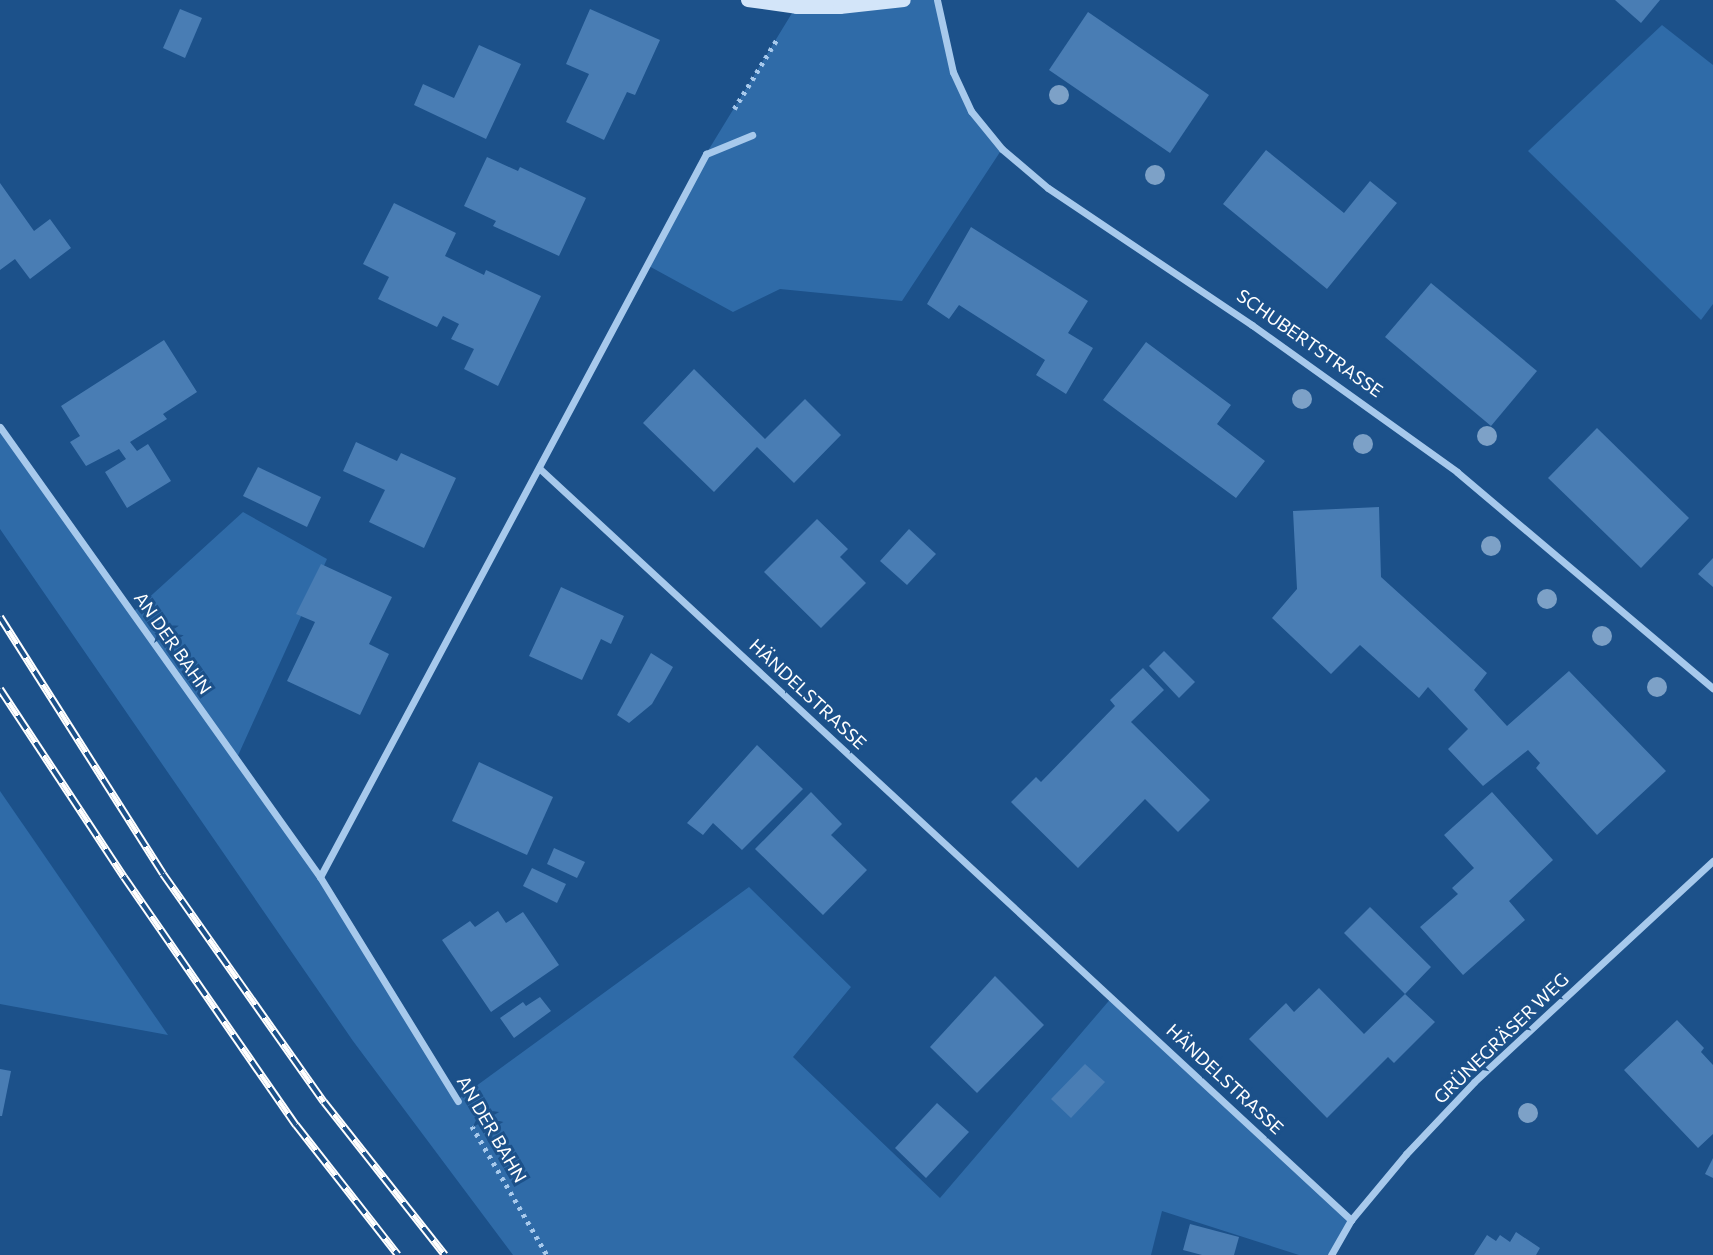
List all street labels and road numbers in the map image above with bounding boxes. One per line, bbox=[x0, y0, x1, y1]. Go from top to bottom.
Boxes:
street label: SCHUBERTSTRASSE bbox=[1233, 284, 1387, 402]
street label: AN DER BAHN bbox=[130, 588, 216, 698]
street label: HÄNDELSTRASSE bbox=[745, 634, 871, 754]
street label: GRÜNEGRÄSER WEG bbox=[1429, 968, 1573, 1108]
street label: HÄNDELSTRASSE bbox=[1162, 1019, 1288, 1139]
street label: AN DER BAHN bbox=[453, 1072, 531, 1186]

